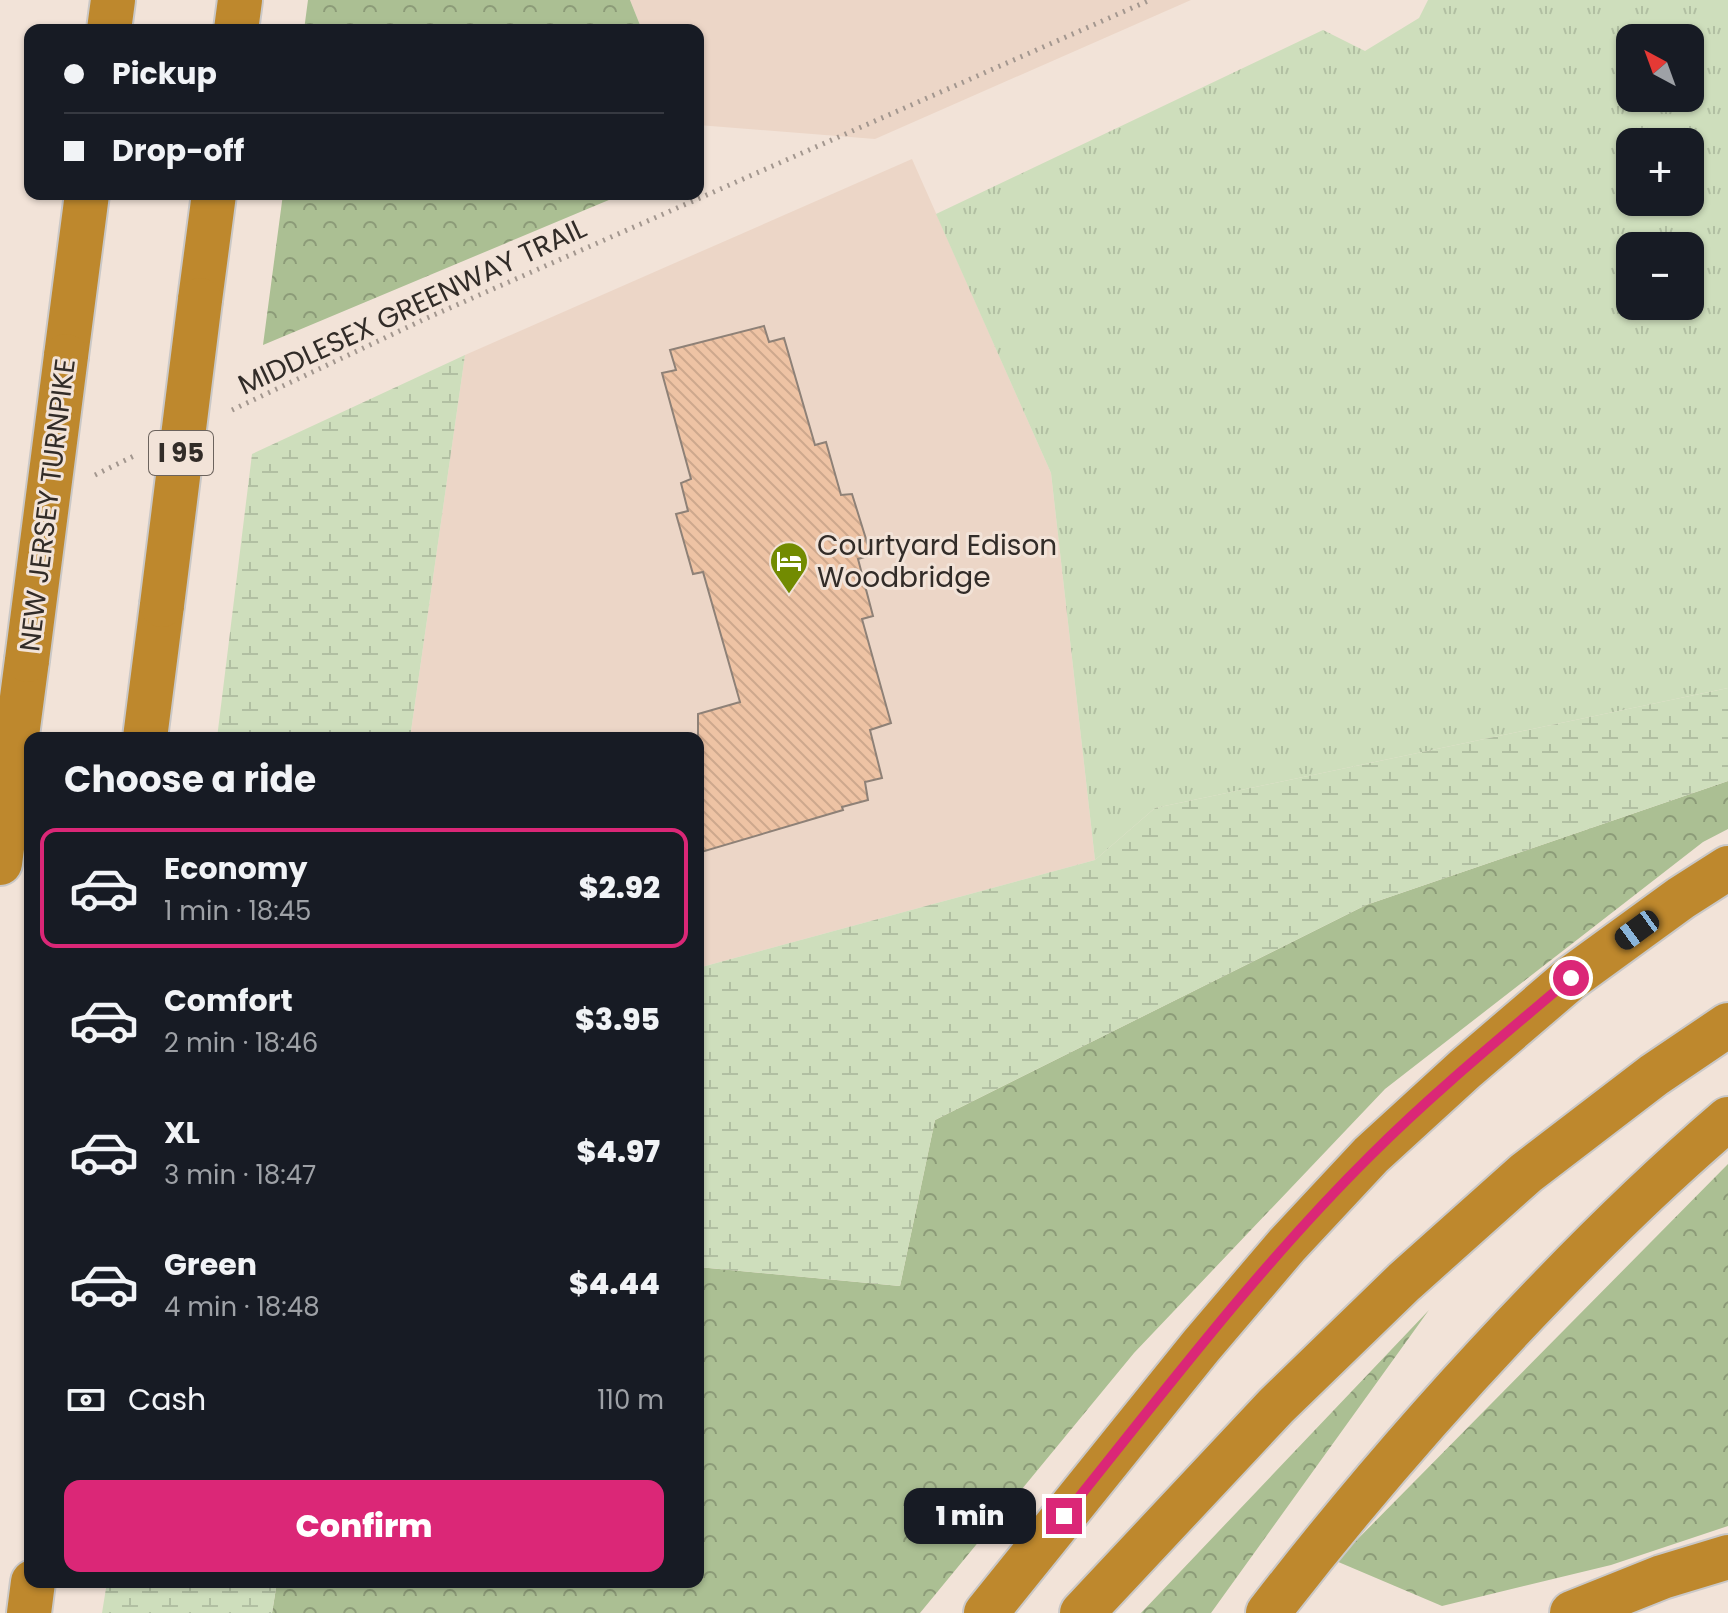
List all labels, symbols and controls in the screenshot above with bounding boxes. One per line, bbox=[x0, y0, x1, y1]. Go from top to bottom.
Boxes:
north arrow bbox=[1616, 24, 1704, 112]
map controls bbox=[1616, 24, 1704, 320]
text: Pickup bbox=[112, 52, 217, 95]
button: + bbox=[1616, 128, 1704, 216]
text: Drop-off bbox=[112, 129, 244, 172]
street label: MIDDLESEX GREENWAY TRAIL bbox=[232, 208, 593, 404]
button: − bbox=[1616, 232, 1704, 320]
street label: NEW JERSEY TURNPIKE bbox=[10, 356, 85, 654]
road number: I 95 bbox=[149, 431, 213, 475]
place label: Courtyard Edison Woodbridge bbox=[817, 526, 1057, 597]
hotel icon: Courtyard Edison Woodbridge bbox=[768, 540, 810, 595]
text: Choose a ride bbox=[64, 754, 316, 805]
text: Economy bbox=[164, 847, 308, 890]
icon: car bbox=[68, 852, 140, 924]
text: $2.92 bbox=[579, 866, 660, 909]
text: 1 min · 18:45 bbox=[164, 893, 311, 929]
car bbox=[1611, 906, 1663, 954]
route start bbox=[1553, 960, 1589, 996]
text: Comfort bbox=[164, 979, 293, 1022]
icon: car bbox=[68, 984, 140, 1056]
text: $3.95 bbox=[575, 998, 660, 1041]
text: 2 min · 18:46 bbox=[164, 1025, 318, 1061]
text: XL bbox=[164, 1111, 200, 1154]
icon: car bbox=[68, 1116, 140, 1188]
text: $4.97 bbox=[577, 1130, 660, 1173]
text: 3 min · 18:47 bbox=[164, 1157, 316, 1193]
text: Green bbox=[164, 1243, 257, 1286]
icon: car bbox=[68, 1248, 140, 1320]
text: $4.44 bbox=[569, 1262, 660, 1305]
text: 4 min · 18:48 bbox=[164, 1289, 320, 1325]
icon: cash bbox=[64, 1378, 108, 1422]
text: Cash bbox=[128, 1378, 206, 1421]
text: 110 m bbox=[597, 1382, 664, 1418]
button: Confirm bbox=[64, 1480, 664, 1572]
callout: 1 min bbox=[904, 1488, 1036, 1544]
text: 1 min bbox=[936, 1498, 1004, 1534]
route end bbox=[1046, 1498, 1082, 1534]

